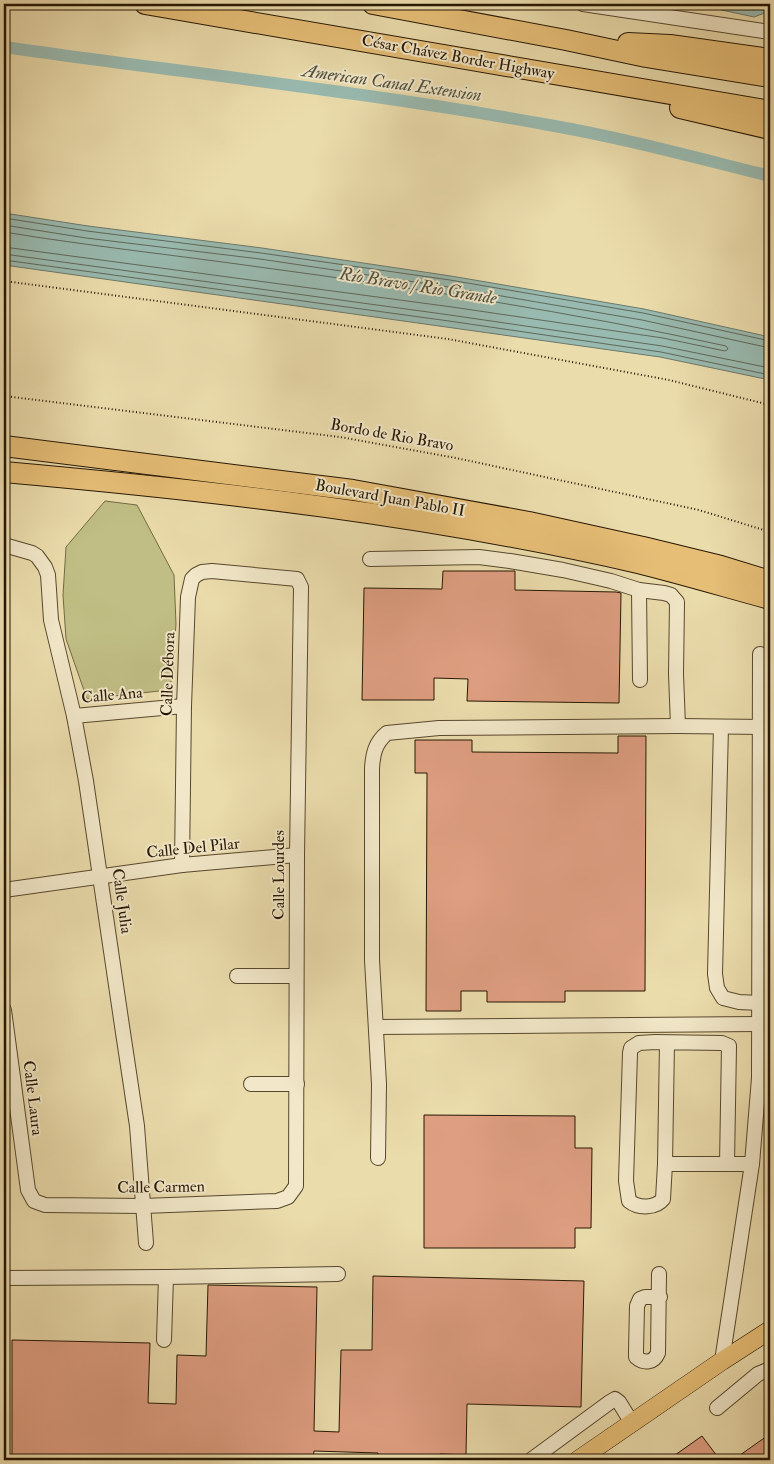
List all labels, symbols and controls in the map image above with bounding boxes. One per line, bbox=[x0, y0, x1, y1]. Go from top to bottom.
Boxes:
street label: César Chávez Border Highway bbox=[360, 30, 557, 84]
water label: American Canal Extension bbox=[299, 59, 483, 107]
water label: Río Bravo / Rio Grande bbox=[337, 262, 499, 310]
street label: Bordo de Rio Bravo bbox=[329, 414, 455, 456]
street label: Boulevard Juan Pablo II bbox=[313, 475, 466, 522]
street label: Calle Débora bbox=[157, 631, 179, 716]
street label: Calle Ana bbox=[81, 682, 144, 708]
street label: Calle Lourdes bbox=[269, 830, 289, 920]
street label: Calle Del Pilar bbox=[145, 833, 241, 863]
street label: Calle Julia bbox=[107, 867, 137, 936]
street label: Calle Laura bbox=[18, 1059, 48, 1137]
street label: Calle Carmen bbox=[117, 1176, 205, 1198]

